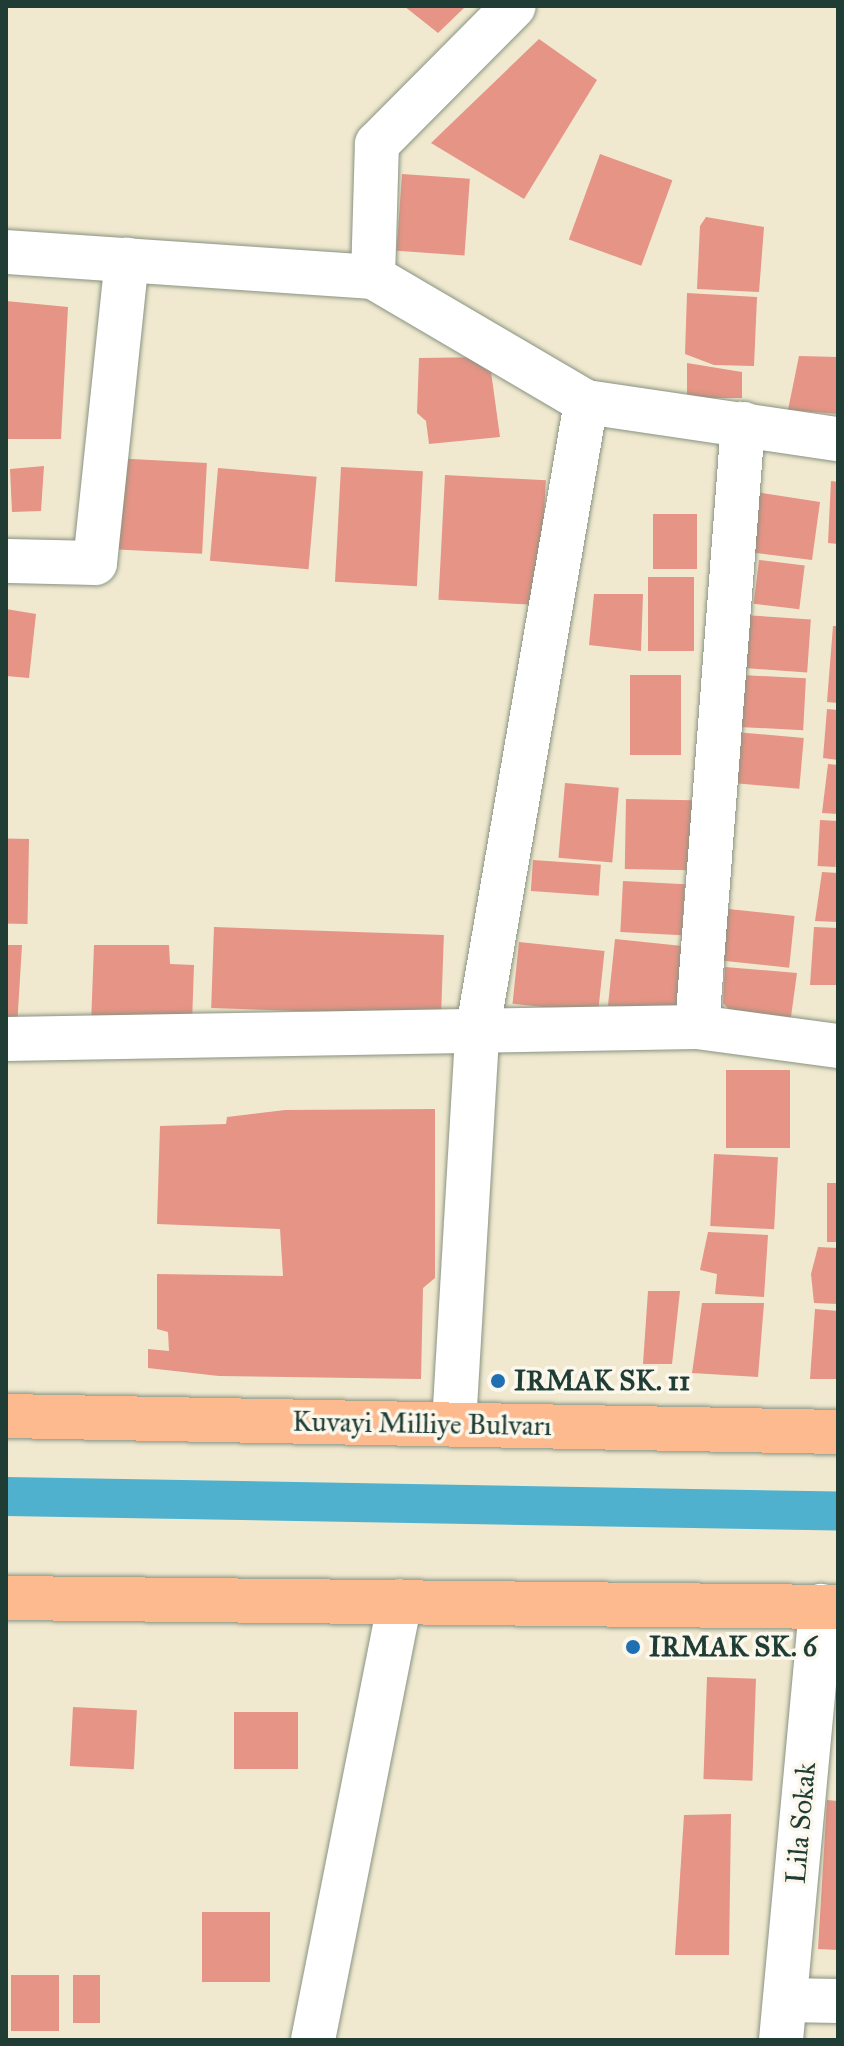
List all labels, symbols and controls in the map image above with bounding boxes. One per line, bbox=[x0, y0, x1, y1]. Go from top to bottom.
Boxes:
place label: IRMAK SK. 11 bbox=[514, 1364, 690, 1398]
marker: IRMAK SK. 11 bbox=[489, 1372, 507, 1390]
street label: Kuvayi Milliye Bulvarı bbox=[292, 1405, 552, 1443]
place label: IRMAK SK. 6 bbox=[649, 1630, 817, 1664]
marker: IRMAK SK. 6 bbox=[624, 1638, 642, 1656]
street label: Lila Sokak bbox=[779, 1761, 823, 1885]

